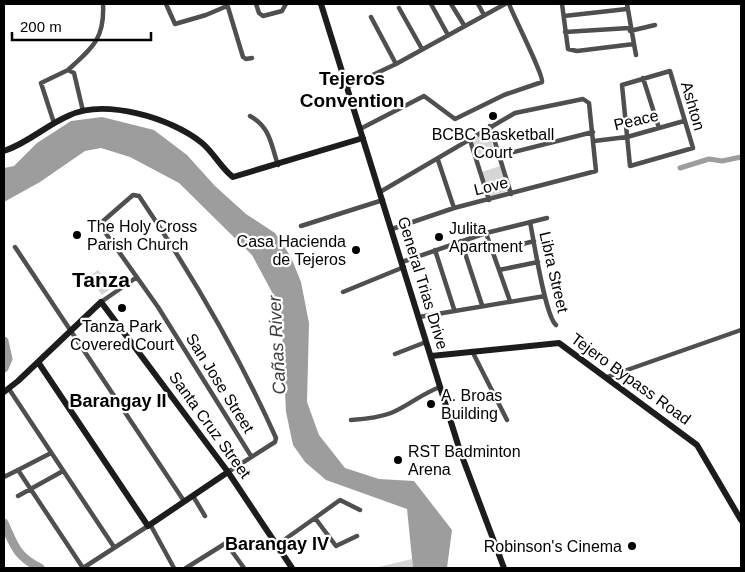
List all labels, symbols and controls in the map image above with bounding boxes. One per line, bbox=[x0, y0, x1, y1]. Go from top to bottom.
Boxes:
scale bar bbox=[12, 10, 151, 42]
text: 200 m bbox=[20, 18, 62, 35]
district label: Tejeros Convention bbox=[300, 68, 404, 111]
street label: Ashton bbox=[678, 80, 708, 132]
street label: Peace bbox=[612, 107, 660, 133]
marker: BCBC Basketball Court bbox=[487, 110, 499, 122]
place label: BCBC Basketball Court bbox=[432, 126, 554, 161]
street label: Love bbox=[472, 174, 510, 198]
street label: General Trias Drive bbox=[395, 215, 451, 351]
place label: The Holy Cross Parish Church bbox=[87, 218, 197, 253]
place label: Julita Apartment bbox=[449, 220, 523, 255]
marker: The Holy Cross Parish Church bbox=[71, 229, 83, 241]
street label: Libra Street bbox=[536, 230, 572, 315]
marker: Julita Apartment bbox=[433, 231, 445, 243]
place label: Casa Hacienda de Tejeros bbox=[237, 233, 346, 268]
marker: Casa Hacienda de Tejeros bbox=[350, 244, 362, 256]
district label: Tanza bbox=[72, 268, 130, 291]
water label: Cañas River bbox=[264, 294, 290, 395]
marker: Tanza Park Covered Court bbox=[116, 302, 128, 314]
place label: Tanza Park Covered Court bbox=[70, 318, 175, 353]
street label: San Jose Street bbox=[183, 330, 258, 436]
street label: Tejero Bypass Road bbox=[568, 330, 694, 428]
street label: Santa Cruz Street bbox=[166, 369, 255, 482]
place label: A. Broas Building bbox=[441, 387, 502, 422]
district label: Barangay II bbox=[69, 391, 167, 411]
marker: A. Broas Building bbox=[425, 398, 437, 410]
place label: RST Badminton Arena bbox=[408, 443, 521, 478]
marker: RST Badminton Arena bbox=[392, 454, 404, 466]
district label: Barangay IV bbox=[225, 534, 329, 554]
place label: Robinson's Cinema bbox=[484, 538, 622, 555]
marker: Robinson's Cinema bbox=[626, 540, 638, 552]

